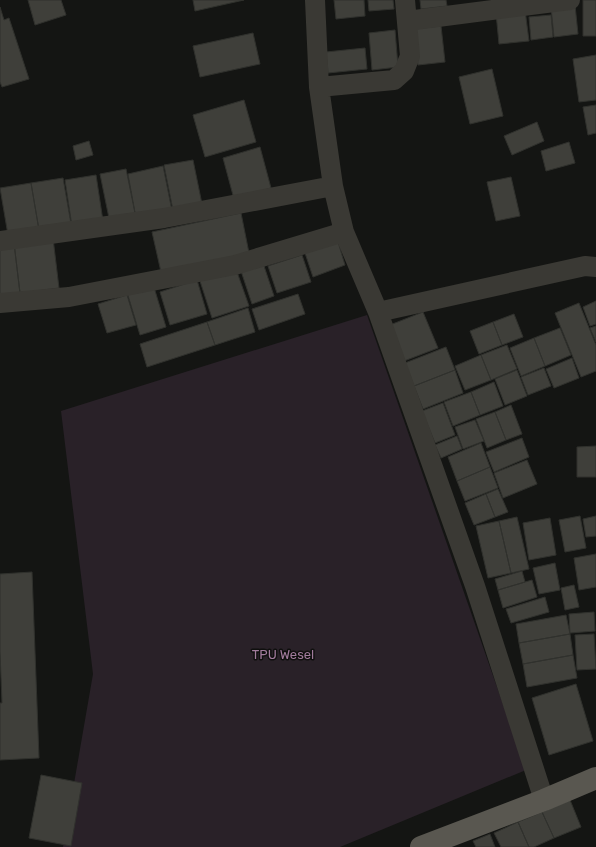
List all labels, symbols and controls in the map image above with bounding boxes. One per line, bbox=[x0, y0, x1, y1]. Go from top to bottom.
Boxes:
park label: TPU Wesel bbox=[252, 647, 314, 662]

